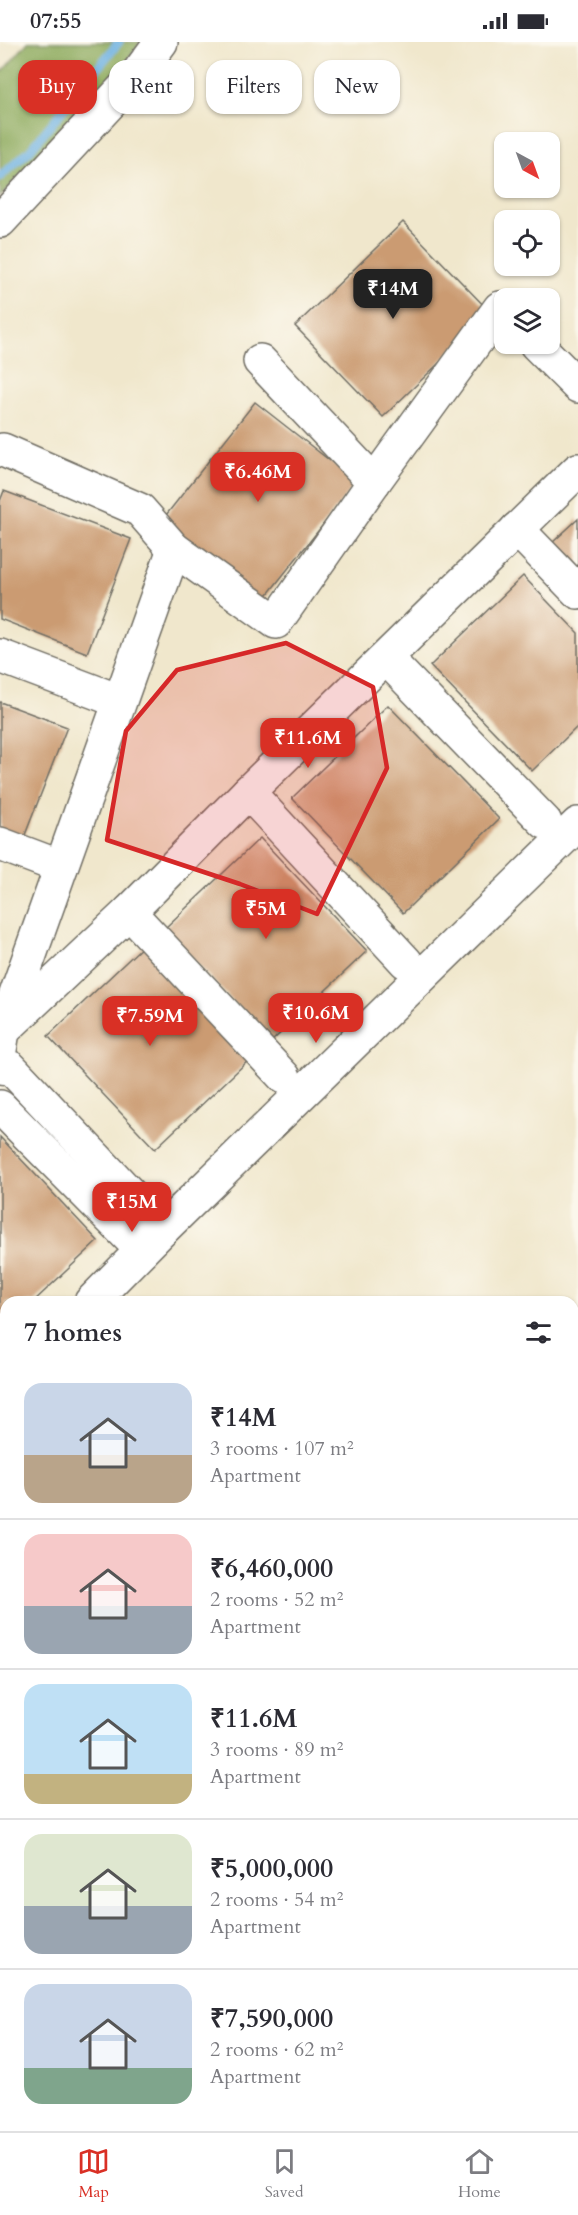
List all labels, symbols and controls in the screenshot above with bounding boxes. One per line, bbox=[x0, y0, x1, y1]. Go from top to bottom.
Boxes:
text: 07:55 bbox=[30, 6, 81, 36]
chip: Buy bbox=[18, 60, 97, 114]
chip: Rent bbox=[109, 60, 194, 114]
chip: Filters bbox=[206, 60, 302, 114]
chip: New bbox=[314, 60, 400, 114]
north arrow bbox=[494, 132, 560, 198]
map controls bbox=[494, 132, 560, 354]
button: locate bbox=[494, 210, 560, 276]
pin: ₹14M bbox=[357, 269, 429, 320]
text: ₹14M bbox=[367, 275, 419, 302]
button: layers bbox=[494, 288, 560, 354]
pin: ₹6.46M bbox=[209, 452, 307, 503]
text: ₹6.46M bbox=[224, 458, 292, 485]
pin: ₹11.6M bbox=[259, 718, 357, 769]
text: ₹11.6M bbox=[274, 724, 342, 751]
pin: ₹5M bbox=[237, 889, 295, 940]
text: ₹5M bbox=[245, 895, 287, 922]
pin: ₹10.6M bbox=[267, 993, 365, 1044]
pin: ₹7.59M bbox=[101, 996, 199, 1047]
text: ₹10.6M bbox=[282, 999, 350, 1026]
text: ₹7.59M bbox=[116, 1002, 184, 1029]
pin: ₹15M bbox=[96, 1182, 168, 1233]
text: ₹15M bbox=[106, 1188, 158, 1215]
text: 7 homes bbox=[24, 1315, 122, 1350]
icon: filters bbox=[522, 1316, 555, 1349]
text: ₹14M bbox=[210, 1400, 277, 1435]
icon: home bbox=[72, 1407, 144, 1479]
text: 3 rooms · 107 m² bbox=[210, 1435, 354, 1462]
text: Apartment bbox=[210, 1462, 301, 1489]
text: ₹6,460,000 bbox=[210, 1551, 333, 1586]
icon: home bbox=[72, 1558, 144, 1630]
text: 2 rooms · 52 m² bbox=[210, 1586, 343, 1613]
text: Apartment bbox=[210, 1613, 301, 1640]
text: ₹11.6M bbox=[210, 1701, 298, 1736]
icon: home bbox=[72, 1708, 144, 1780]
text: 3 rooms · 89 m² bbox=[210, 1736, 343, 1763]
text: Apartment bbox=[210, 1763, 301, 1790]
text: ₹5,000,000 bbox=[210, 1851, 333, 1886]
icon: home bbox=[72, 1858, 144, 1930]
text: 2 rooms · 54 m² bbox=[210, 1886, 343, 1913]
text: Apartment bbox=[210, 1913, 301, 1940]
text: ₹7,590,000 bbox=[210, 2001, 333, 2036]
icon: home bbox=[72, 2008, 144, 2080]
text: 2 rooms · 62 m² bbox=[210, 2036, 343, 2063]
text: Apartment bbox=[210, 2063, 301, 2090]
tab: Map bbox=[77, 2145, 110, 2203]
tab: Saved bbox=[265, 2145, 303, 2203]
tab: Home bbox=[458, 2145, 501, 2203]

